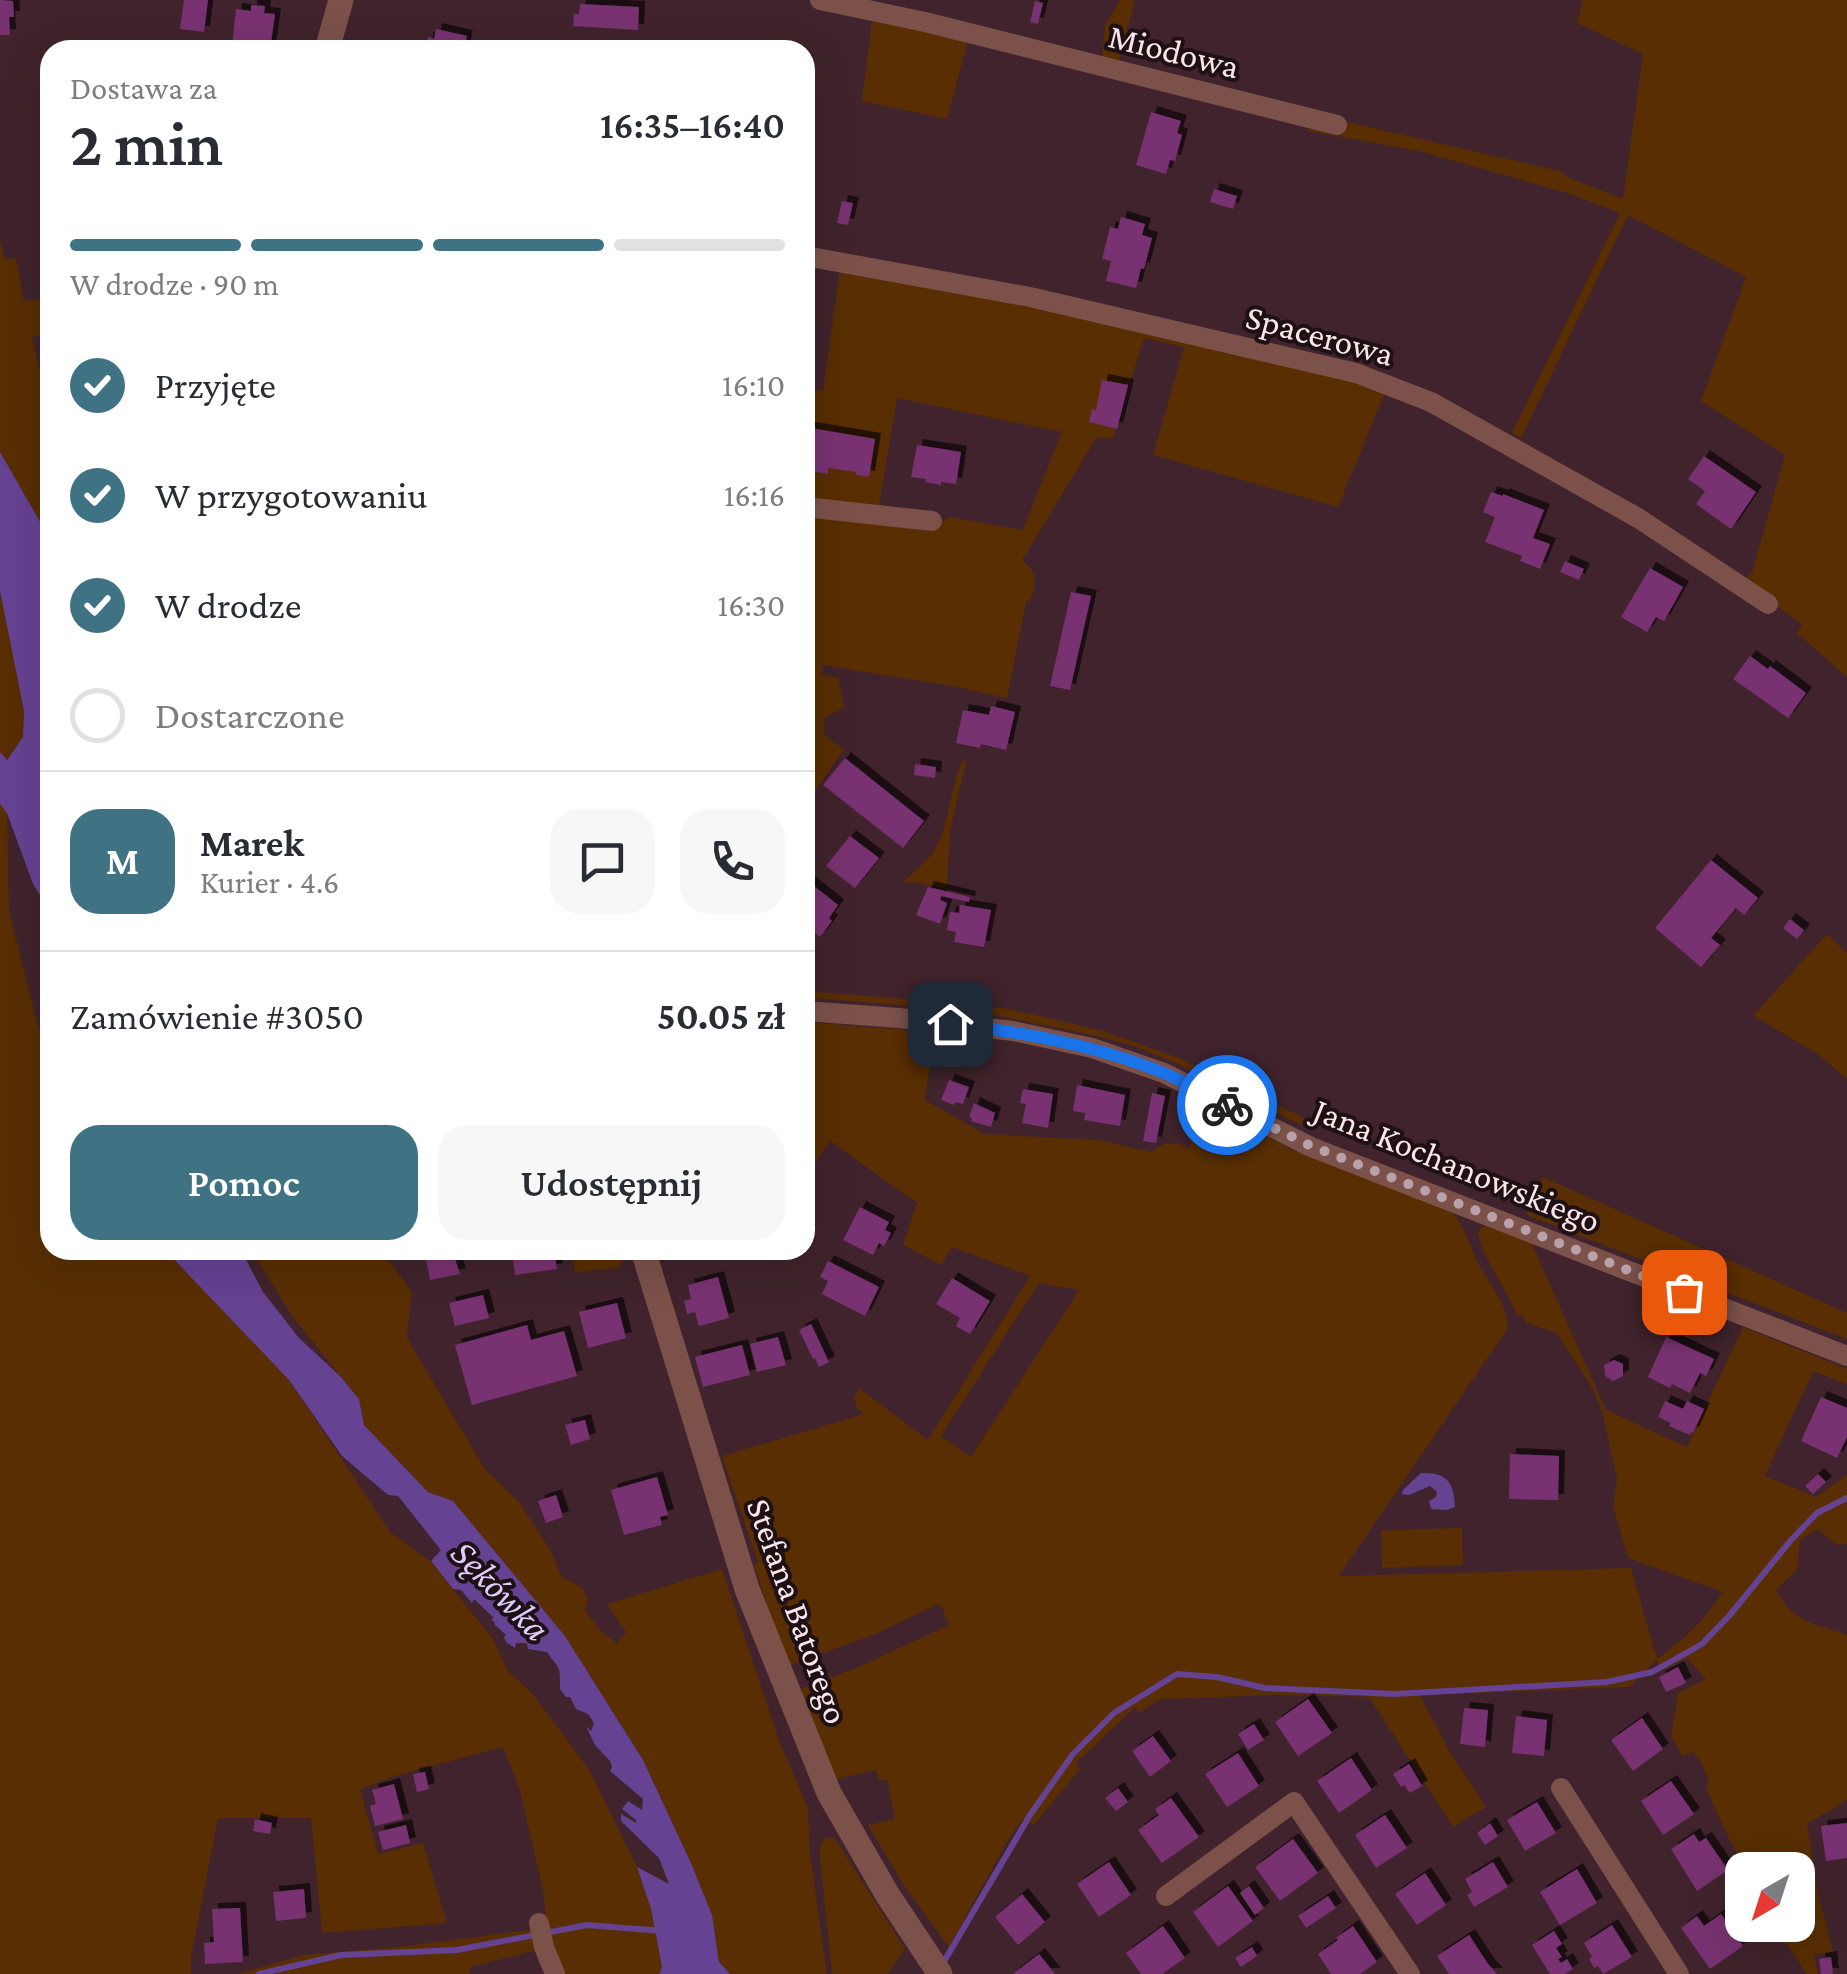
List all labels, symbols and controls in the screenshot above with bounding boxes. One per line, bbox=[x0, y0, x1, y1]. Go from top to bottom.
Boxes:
street label: Miodowa bbox=[1105, 16, 1243, 86]
text: Dostawa za bbox=[70, 70, 217, 106]
text: 16:35–16:40 bbox=[600, 104, 785, 146]
text: 2 min bbox=[70, 107, 223, 179]
text: W drodze · 90 m bbox=[70, 266, 279, 302]
street label: Spacerowa bbox=[1242, 297, 1398, 374]
icon: check bbox=[70, 358, 125, 413]
text: Przyjęte bbox=[155, 364, 276, 406]
text: 16:10 bbox=[722, 367, 785, 403]
icon: check bbox=[70, 468, 125, 523]
text: W przygotowaniu bbox=[155, 474, 427, 516]
text: 16:16 bbox=[724, 477, 785, 513]
icon: check bbox=[70, 578, 125, 633]
text: W drodze bbox=[155, 584, 301, 626]
text: 16:30 bbox=[718, 587, 785, 623]
text: Dostarczone bbox=[155, 694, 345, 736]
button: chat bbox=[550, 809, 655, 914]
button: phone bbox=[680, 809, 785, 914]
text: Marek bbox=[200, 822, 304, 864]
text: M bbox=[106, 840, 139, 882]
text: Kurier · 4.6 bbox=[200, 864, 339, 900]
pin bbox=[908, 982, 993, 1067]
text: Zamówienie #3050 bbox=[70, 995, 364, 1037]
text: 50.05 zł bbox=[657, 995, 785, 1037]
icon: home bbox=[923, 997, 978, 1052]
courier bbox=[1177, 1055, 1277, 1155]
icon: bike bbox=[1200, 1078, 1255, 1133]
street label: Jana Kochanowskiego bbox=[1305, 1089, 1606, 1241]
button: Pomoc bbox=[70, 1125, 418, 1240]
button: Udostępnij bbox=[438, 1125, 785, 1240]
pin bbox=[1642, 1250, 1727, 1335]
icon: bag bbox=[1657, 1265, 1712, 1320]
street label: Stefana Batorego bbox=[739, 1493, 856, 1729]
water label: Sękówka bbox=[443, 1531, 559, 1649]
north arrow bbox=[1725, 1852, 1815, 1942]
map controls bbox=[1725, 1852, 1815, 1942]

